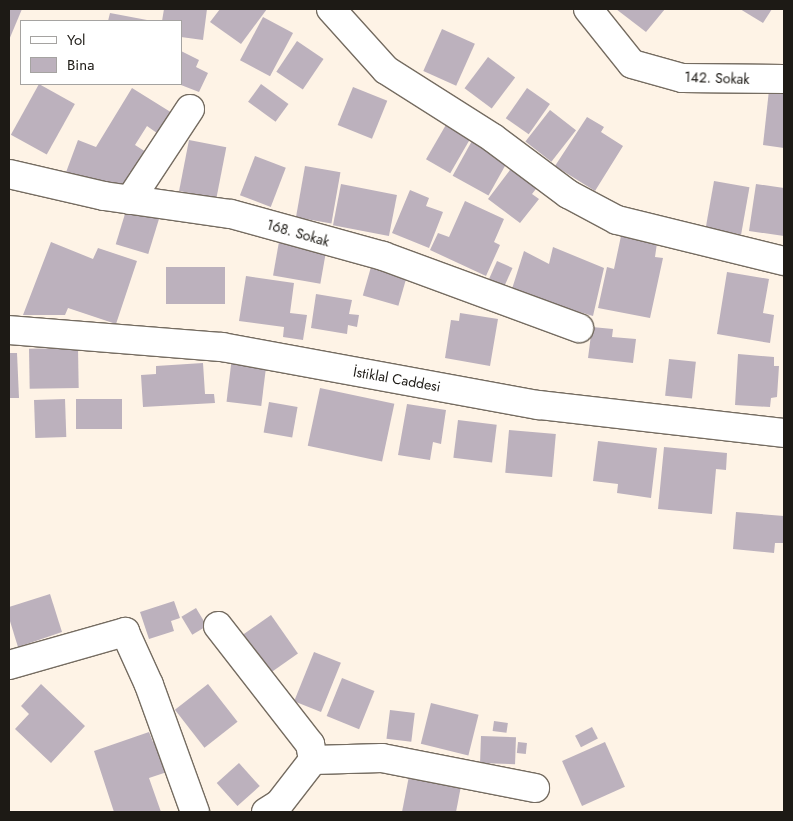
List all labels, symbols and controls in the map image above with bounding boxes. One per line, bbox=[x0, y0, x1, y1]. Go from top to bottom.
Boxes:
legend bbox=[20, 20, 182, 85]
text: Yol bbox=[67, 29, 86, 51]
text: Bina bbox=[67, 54, 94, 76]
street label: 142. Sokak bbox=[684, 68, 750, 88]
street label: 168. Sokak bbox=[265, 216, 331, 250]
street label: İstiklal Caddesi bbox=[352, 363, 442, 395]

